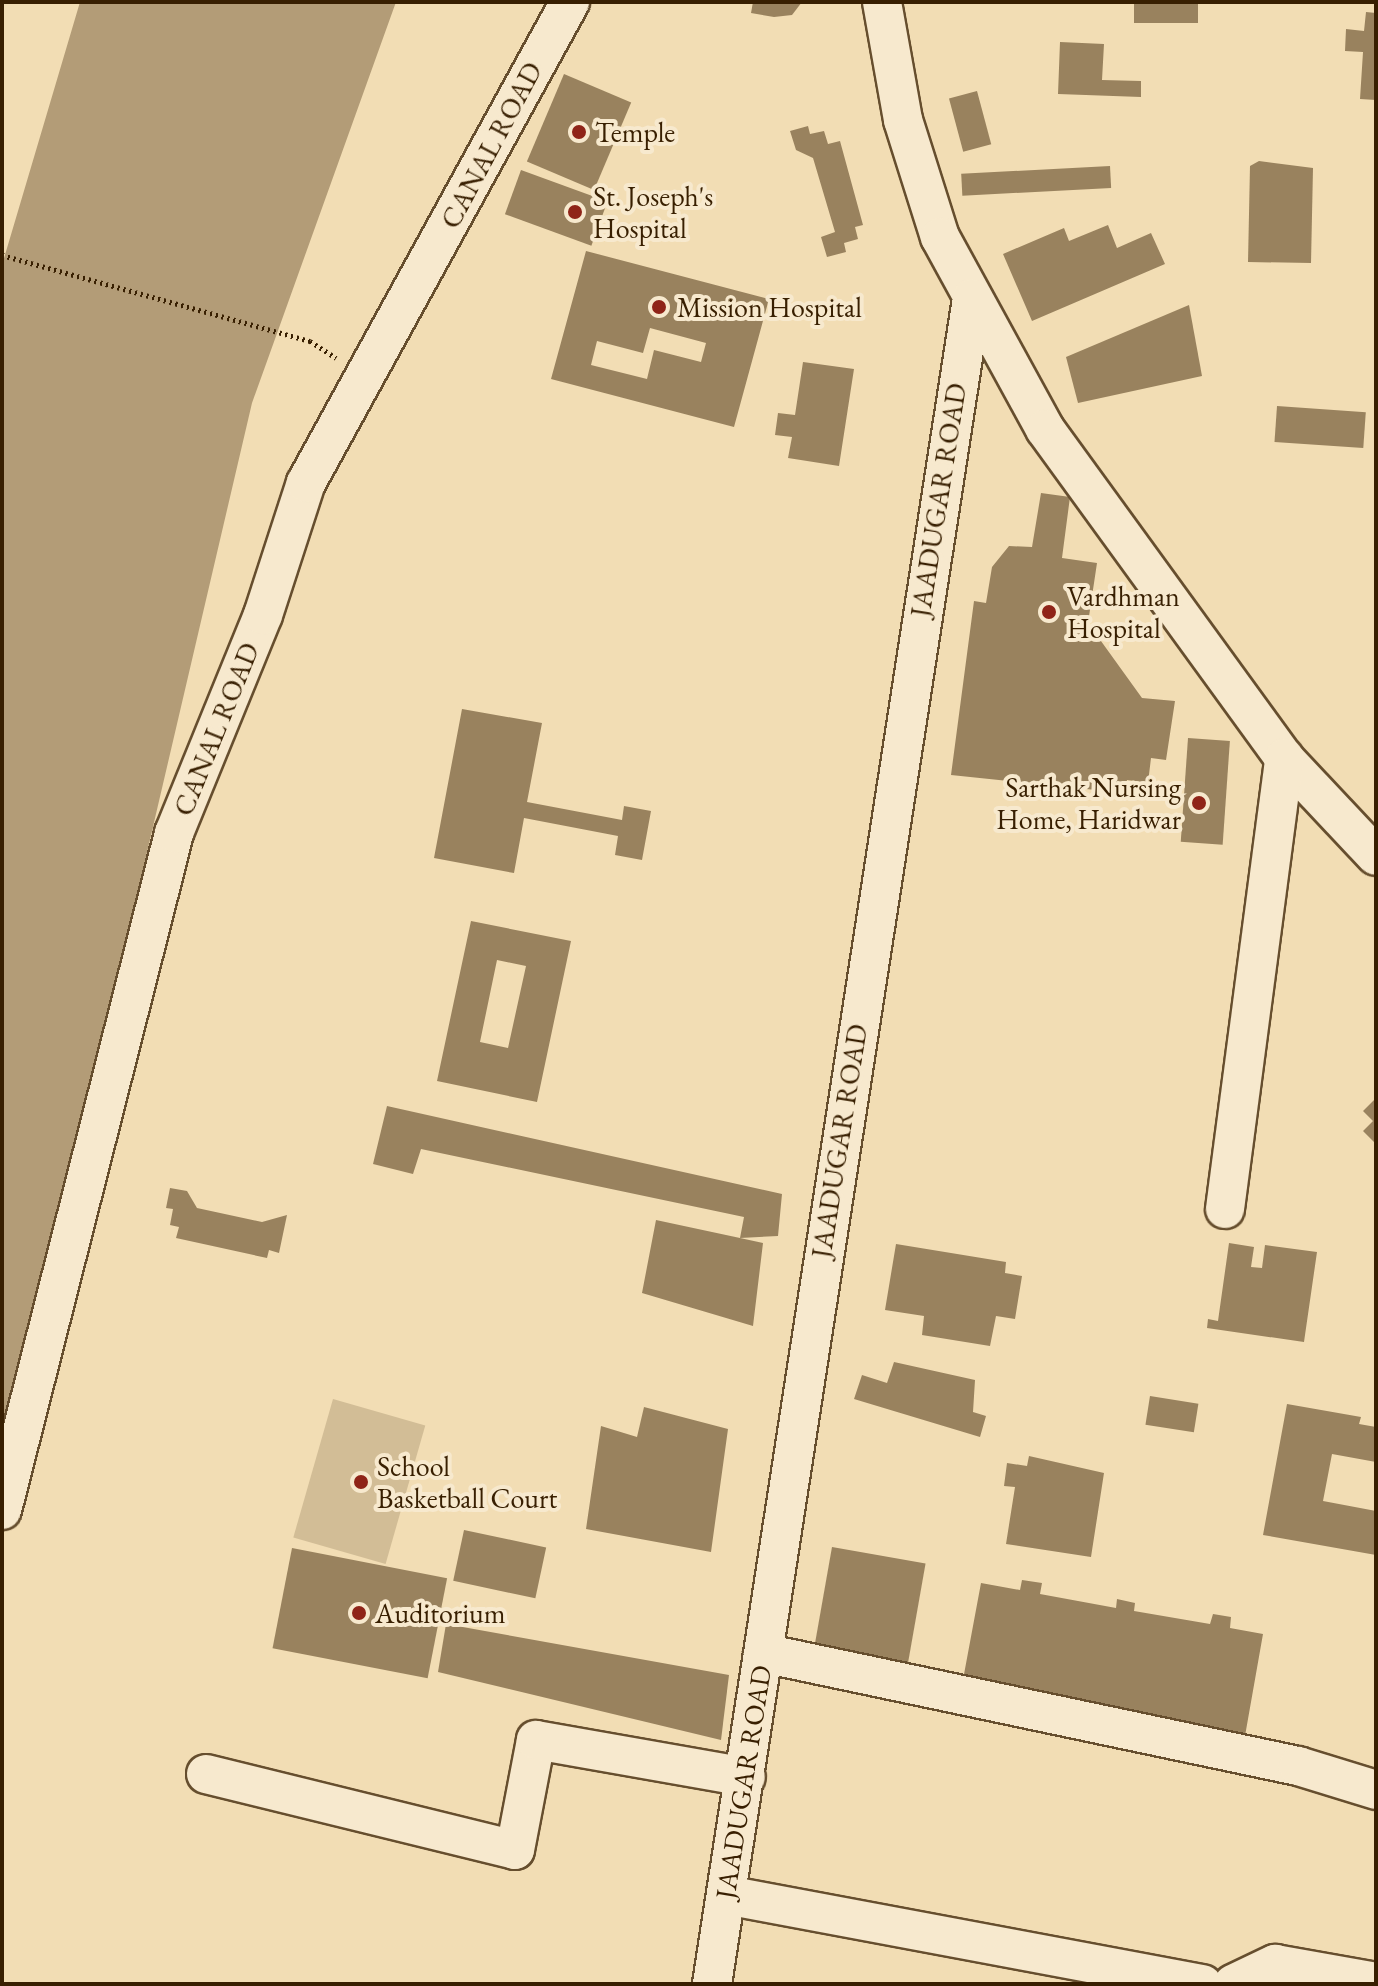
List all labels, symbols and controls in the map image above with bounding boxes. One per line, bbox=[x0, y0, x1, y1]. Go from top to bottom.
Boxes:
street label: CANAL ROAD bbox=[433, 56, 549, 234]
place label: Temple bbox=[595, 115, 675, 149]
marker: Temple bbox=[570, 123, 588, 141]
place label: St. Joseph's Hospital bbox=[593, 179, 713, 245]
marker: St. Joseph's Hospital bbox=[564, 201, 586, 223]
place label: Mission Hospital bbox=[677, 290, 862, 324]
marker: Mission Hospital bbox=[648, 296, 670, 318]
street label: JAADUGAR ROAD bbox=[903, 381, 973, 619]
place label: Vardhman Hospital bbox=[1067, 579, 1180, 645]
marker: Vardhman Hospital bbox=[1038, 601, 1060, 623]
street label: CANAL ROAD bbox=[166, 638, 266, 820]
place label: Sarthak Nursing Home, Haridwar bbox=[996, 770, 1181, 836]
marker: Sarthak Nursing Home, Haridwar bbox=[1188, 792, 1210, 814]
street label: JAADUGAR ROAD bbox=[804, 1022, 874, 1260]
place label: School Basketball Court bbox=[377, 1449, 557, 1515]
marker: School Basketball Court bbox=[352, 1473, 370, 1491]
place label: Auditorium bbox=[375, 1596, 506, 1630]
marker: Auditorium bbox=[350, 1604, 368, 1622]
street label: JAADUGAR ROAD bbox=[708, 1663, 778, 1901]

